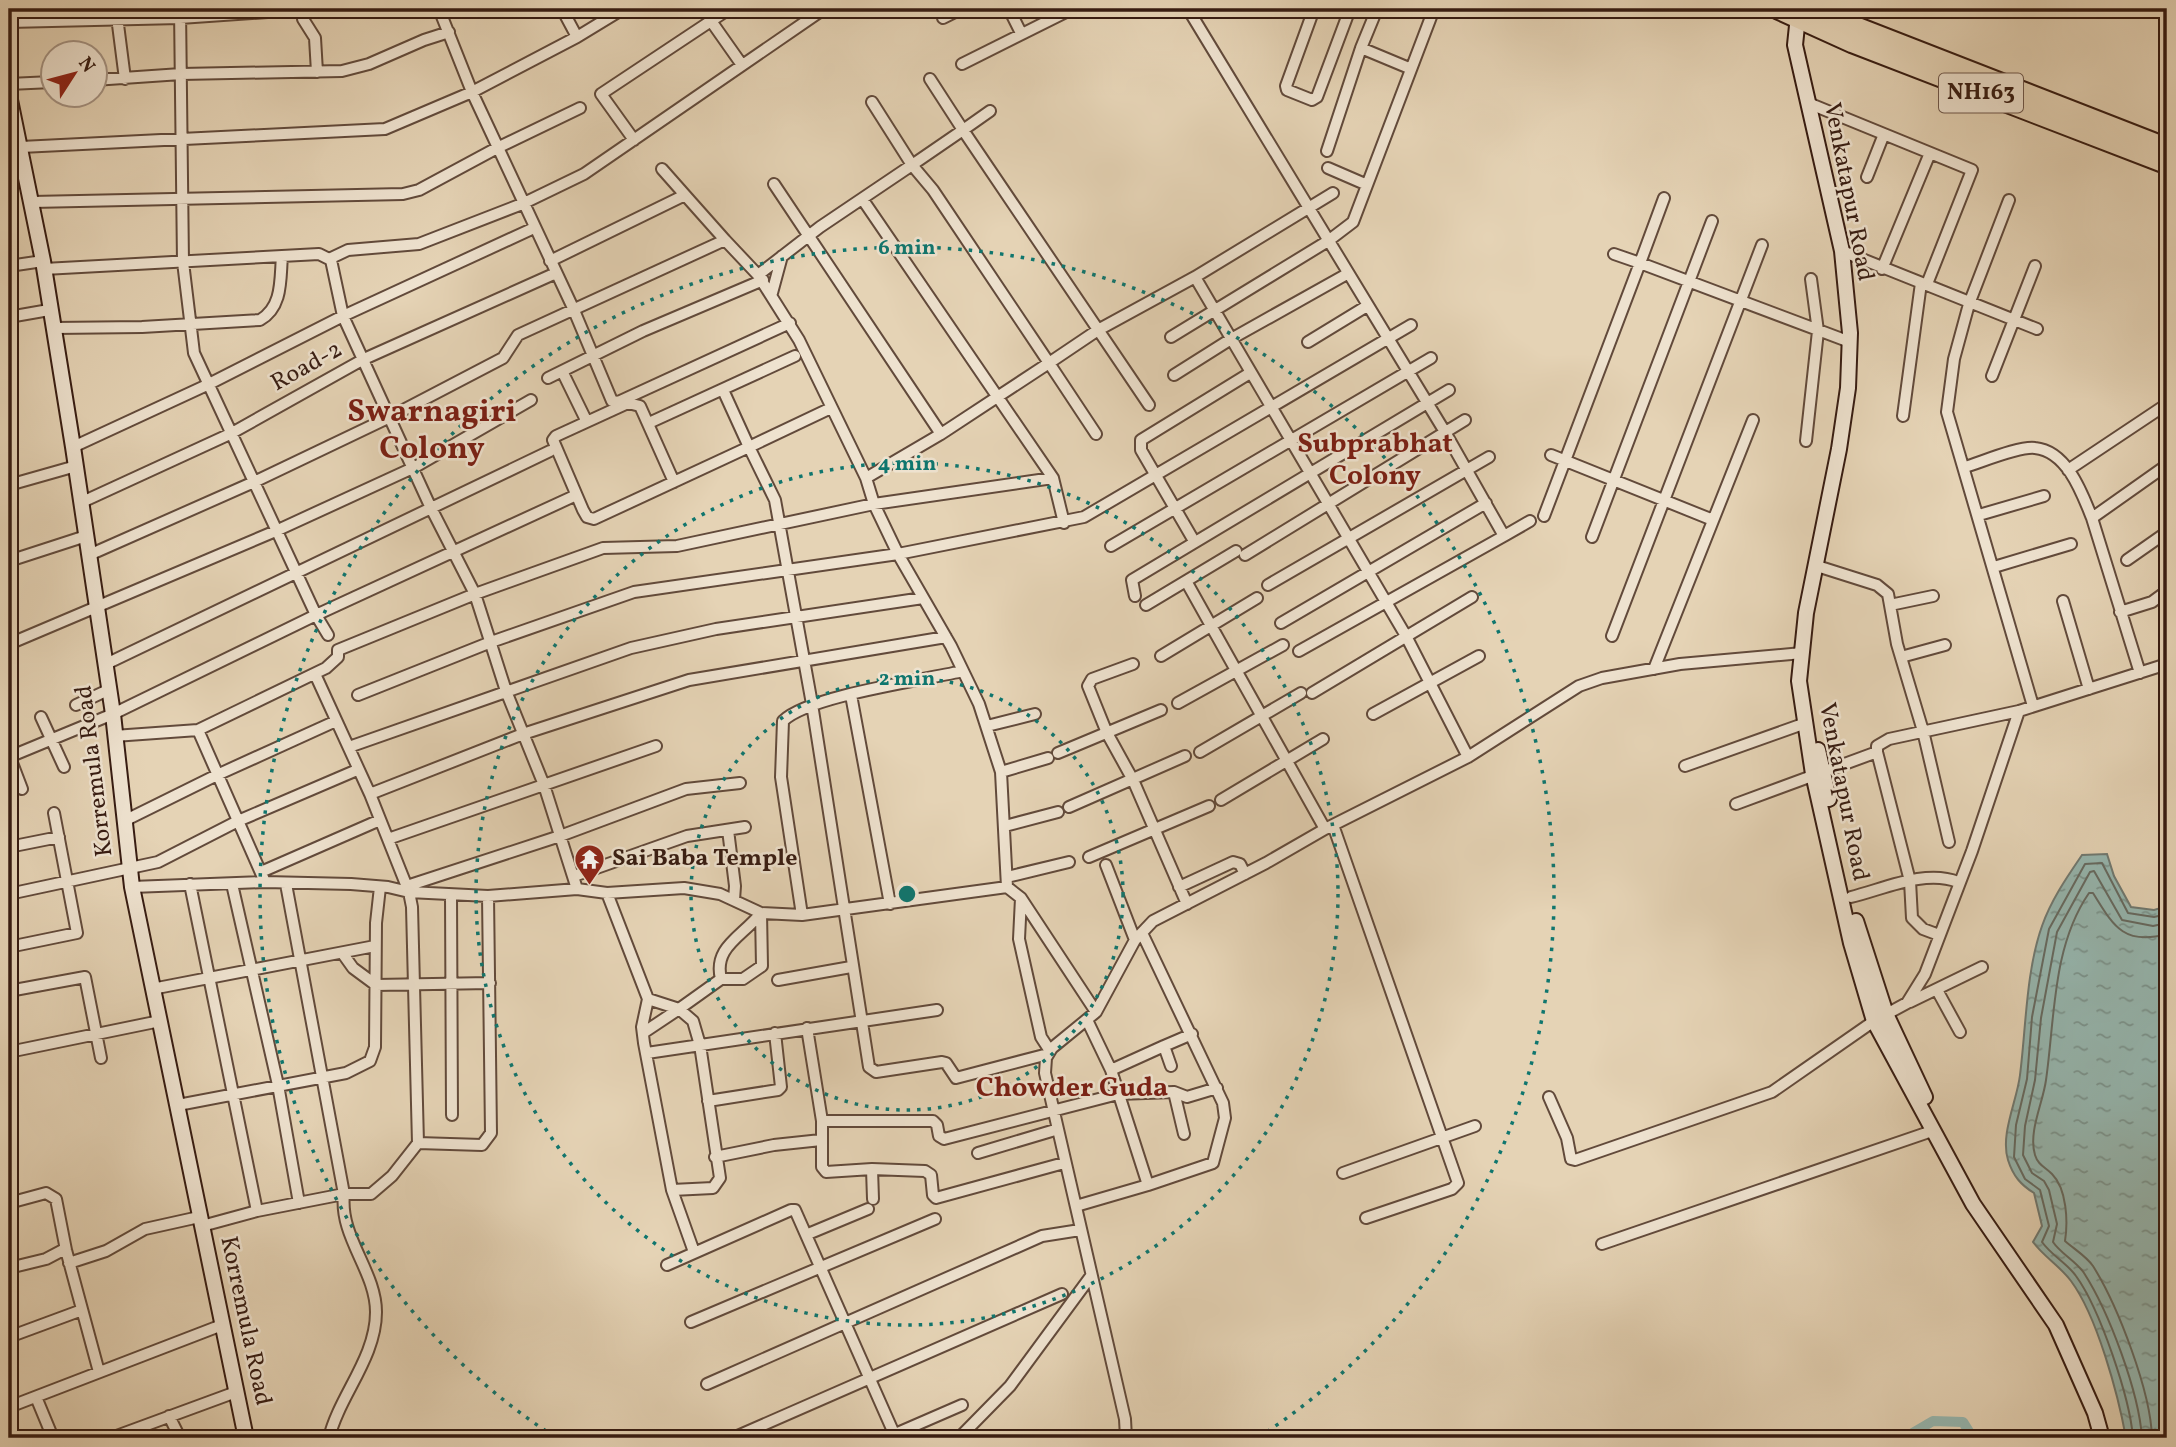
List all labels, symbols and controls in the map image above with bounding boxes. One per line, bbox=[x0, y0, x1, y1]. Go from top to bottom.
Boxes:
north arrow bbox=[38, 38, 108, 108]
text: N bbox=[72, 52, 101, 79]
road number: NH163 bbox=[1939, 74, 2023, 113]
street label: Venkatapur Road bbox=[1814, 100, 1882, 284]
text: 6 min bbox=[878, 234, 936, 263]
street label: Road-2 bbox=[265, 333, 349, 401]
district label: Swarnagiri Colony bbox=[347, 391, 517, 472]
district label: Subprabhat Colony bbox=[1297, 425, 1453, 496]
text: 4 min bbox=[878, 450, 936, 479]
text: 2 min bbox=[879, 665, 935, 694]
street label: Korremula Road bbox=[68, 683, 122, 859]
street label: Venkatapur Road bbox=[1809, 700, 1877, 884]
temple icon: Sai Baba Temple bbox=[572, 842, 606, 886]
place label: Sai Baba Temple bbox=[612, 842, 798, 876]
centre of rings bbox=[895, 882, 919, 906]
district label: Chowder Guda bbox=[976, 1069, 1168, 1108]
street label: Korremula Road bbox=[210, 1233, 280, 1409]

